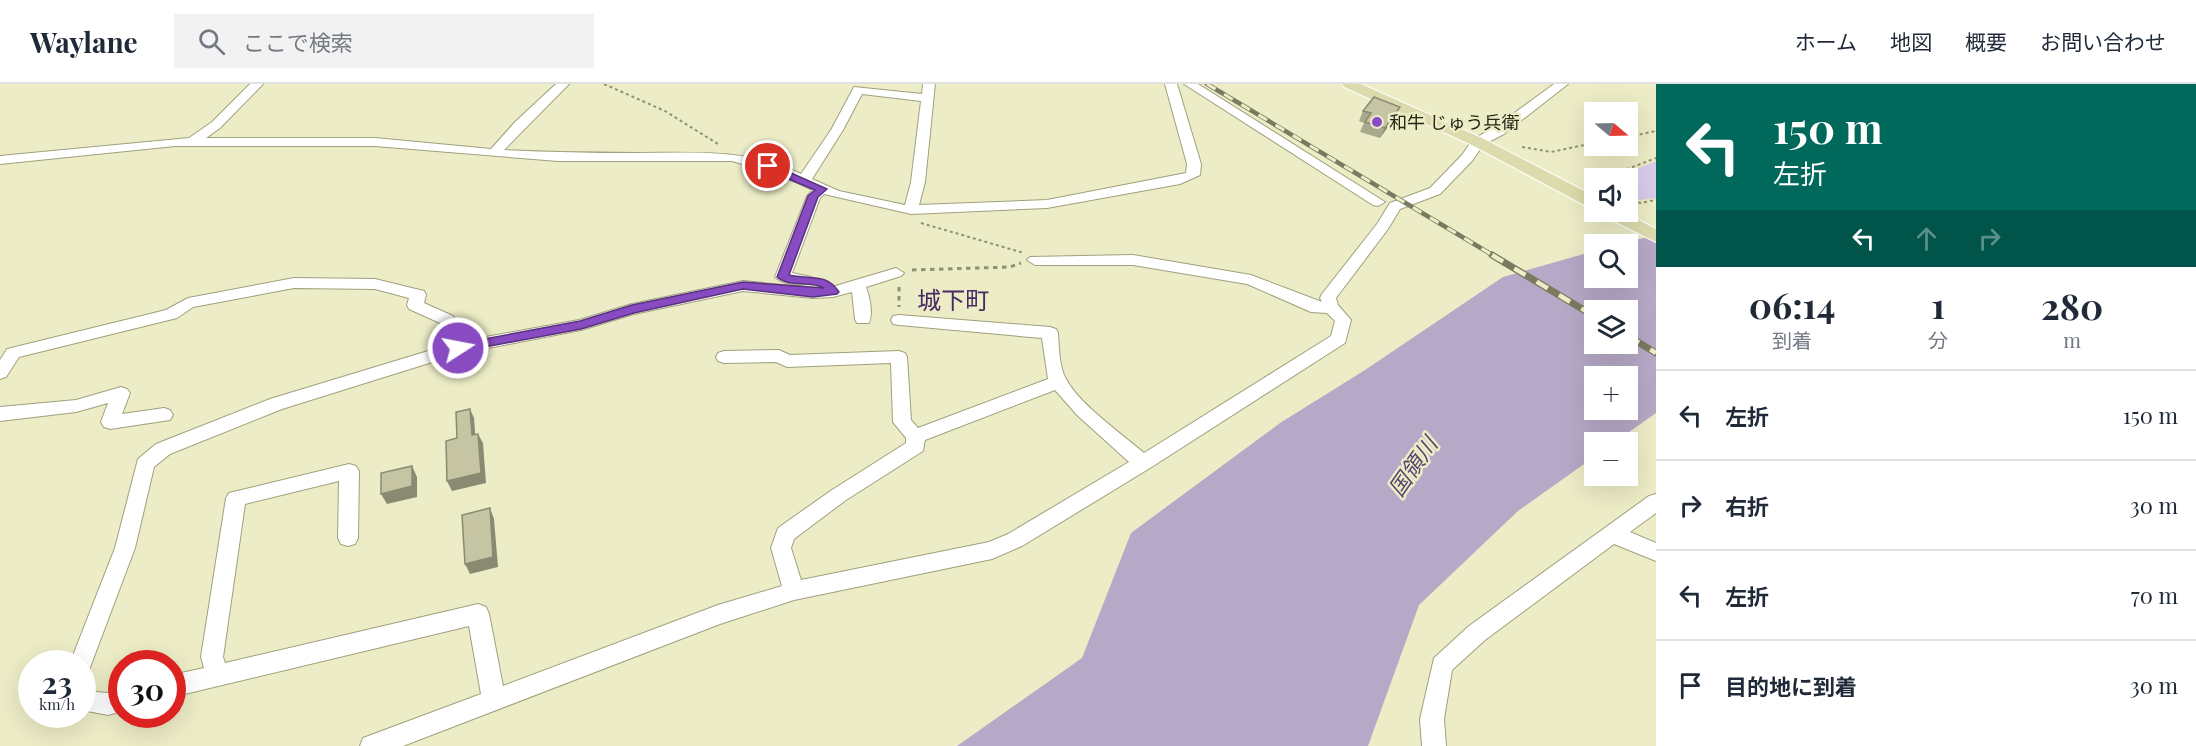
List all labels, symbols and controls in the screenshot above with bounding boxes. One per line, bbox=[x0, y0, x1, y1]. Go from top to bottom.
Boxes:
search box bbox=[174, 14, 594, 68]
text: Waylane bbox=[30, 23, 138, 60]
icon: search bbox=[195, 25, 228, 58]
text: ここで検索 bbox=[243, 27, 353, 57]
text: ホーム bbox=[1795, 27, 1857, 55]
text: 地図 bbox=[1890, 27, 1932, 55]
text: 概要 bbox=[1965, 27, 2007, 55]
text: お問い合わせ bbox=[2040, 27, 2166, 55]
text: 150 m bbox=[1773, 99, 1883, 155]
north arrow bbox=[1584, 102, 1638, 156]
map controls bbox=[1584, 102, 1638, 486]
icon: left bbox=[1674, 108, 1752, 186]
place label: 和牛 じゅう兵衛 bbox=[1389, 110, 1519, 134]
marker: 和牛 じゅう兵衛 bbox=[1370, 115, 1384, 129]
pin bbox=[742, 140, 793, 191]
icon: arrive bbox=[751, 149, 784, 182]
text: 左折 bbox=[1773, 155, 1827, 191]
button: sound bbox=[1584, 168, 1638, 222]
icon: left bbox=[1847, 222, 1880, 255]
icon: ahead bbox=[1910, 222, 1943, 255]
icon: right bbox=[1973, 222, 2006, 255]
button: search bbox=[1584, 234, 1638, 288]
text: 06:14 bbox=[1749, 280, 1835, 328]
text: 1 bbox=[1931, 280, 1945, 328]
text: 280 bbox=[2041, 281, 2103, 329]
district label: 城下町 bbox=[917, 283, 989, 315]
button: layers bbox=[1584, 300, 1638, 354]
position arrow bbox=[426, 316, 490, 380]
text: 到着 bbox=[1772, 326, 1812, 353]
text: 分 bbox=[1928, 326, 1948, 353]
text: m bbox=[2063, 326, 2081, 353]
button: + bbox=[1584, 366, 1638, 420]
icon: left bbox=[1674, 399, 1707, 432]
text: 150 m bbox=[2123, 400, 2178, 430]
text: 左折 bbox=[1725, 401, 1769, 431]
water label: 国領川 bbox=[1381, 429, 1444, 502]
button: − bbox=[1584, 432, 1638, 486]
icon: right bbox=[1674, 489, 1707, 522]
text: 30 m bbox=[2130, 490, 2178, 520]
text: 右折 bbox=[1725, 491, 1769, 521]
icon: left bbox=[1674, 579, 1707, 612]
text: 70 m bbox=[2131, 580, 2178, 610]
text: 左折 bbox=[1725, 581, 1769, 611]
speed limit sign: 30 bbox=[108, 650, 186, 728]
text: 23 bbox=[42, 662, 72, 702]
icon: arrive bbox=[1674, 669, 1707, 702]
text: 30 m bbox=[2130, 670, 2178, 700]
text: 目的地に到着 bbox=[1725, 671, 1857, 701]
text: km/h bbox=[39, 694, 75, 714]

